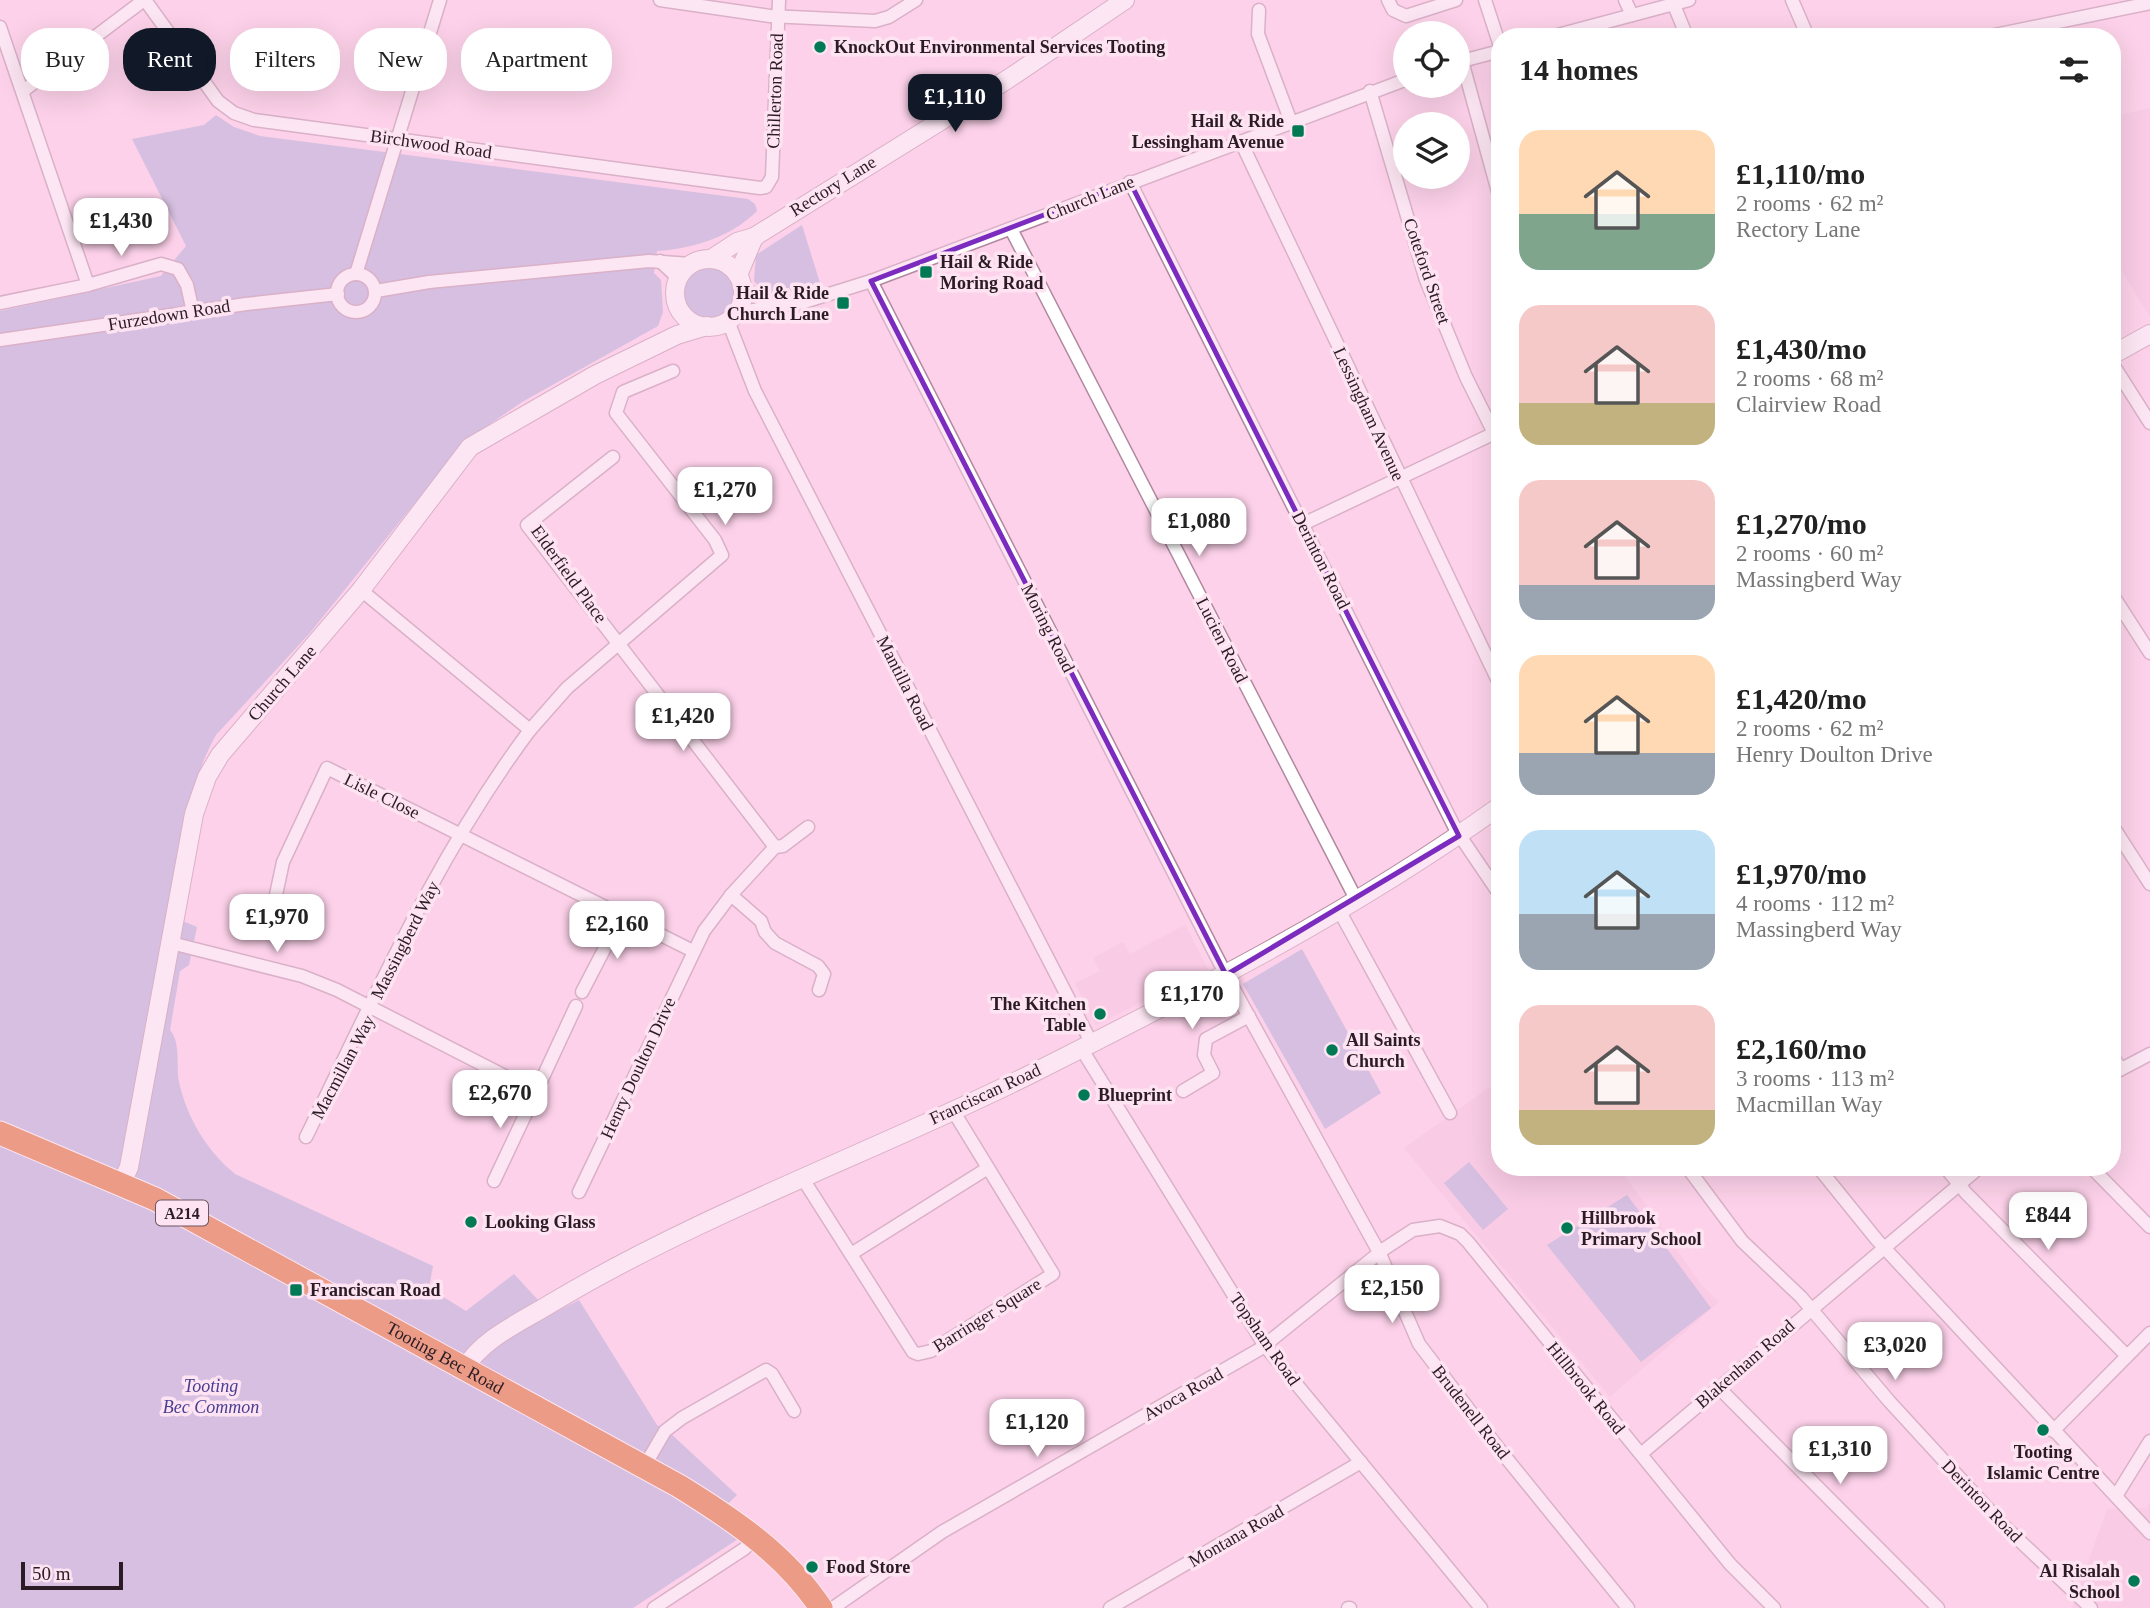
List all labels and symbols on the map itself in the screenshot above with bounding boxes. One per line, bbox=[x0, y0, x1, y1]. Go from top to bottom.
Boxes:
street label: Chillerton Road bbox=[763, 33, 787, 149]
place label: KnockOut Environmental Services Tooting bbox=[834, 37, 1165, 57]
marker: KnockOut Environmental Services Tooting bbox=[812, 39, 828, 55]
pin: £1,110 bbox=[898, 74, 1012, 134]
place label: Hail & Ride Lessingham Avenue bbox=[1132, 111, 1284, 152]
marker: Hail & Ride Lessingham Avenue bbox=[1290, 123, 1306, 139]
street label: Birchwood Road bbox=[369, 126, 493, 162]
street label: Rectory Lane bbox=[786, 152, 880, 220]
street label: Church Lane bbox=[1043, 171, 1137, 225]
pin: £1,430 bbox=[64, 198, 178, 258]
street label: Coteford Street bbox=[1400, 216, 1454, 326]
place label: Hail & Ride Moring Road bbox=[940, 252, 1044, 293]
marker: Hail & Ride Moring Road bbox=[918, 264, 934, 280]
place label: Hail & Ride Church Lane bbox=[727, 283, 829, 324]
street label: Furzedown Road bbox=[106, 295, 232, 335]
marker: Hail & Ride Church Lane bbox=[835, 295, 851, 311]
street label: Lessingham Avenue bbox=[1329, 344, 1409, 484]
pin: £1,270 bbox=[668, 468, 782, 527]
pin: £1,080 bbox=[1142, 498, 1256, 558]
street label: Derinton Road bbox=[1288, 508, 1354, 612]
street label: Elderfield Place bbox=[527, 521, 611, 627]
street label: Moring Road bbox=[1017, 580, 1079, 676]
street label: Lucien Road bbox=[1192, 594, 1252, 686]
street label: Mantilla Road bbox=[873, 632, 937, 734]
street label: Church Lane bbox=[244, 641, 320, 725]
pin: £1,420 bbox=[626, 694, 740, 753]
street label: Lisle Close bbox=[341, 769, 423, 823]
street label: Massingberd Way bbox=[367, 878, 443, 1002]
pin: £1,970 bbox=[220, 894, 334, 954]
pin: £2,160 bbox=[560, 902, 674, 961]
pin: £1,170 bbox=[1135, 972, 1249, 1031]
street label: Henry Doulton Drive bbox=[596, 994, 680, 1142]
place label: The Kitchen Table bbox=[990, 994, 1086, 1035]
marker: The Kitchen Table bbox=[1092, 1006, 1108, 1022]
street label: Macmillan Way bbox=[307, 1012, 379, 1122]
place label: All Saints Church bbox=[1346, 1030, 1421, 1071]
marker: All Saints Church bbox=[1324, 1042, 1340, 1058]
street label: Franciscan Road bbox=[926, 1059, 1044, 1129]
pin: £2,670 bbox=[443, 1070, 557, 1130]
place label: Blueprint bbox=[1098, 1085, 1172, 1105]
marker: Blueprint bbox=[1076, 1087, 1092, 1103]
pin: £844 bbox=[2007, 1192, 2089, 1252]
road number: A214 bbox=[156, 1200, 208, 1226]
place label: Hillbrook Primary School bbox=[1581, 1208, 1701, 1249]
place label: Looking Glass bbox=[485, 1212, 596, 1232]
marker: Looking Glass bbox=[463, 1214, 479, 1230]
marker: Hillbrook Primary School bbox=[1559, 1220, 1575, 1236]
pin: £2,150 bbox=[1335, 1266, 1449, 1325]
street label: Barringer Square bbox=[929, 1274, 1045, 1356]
place label: Franciscan Road bbox=[310, 1280, 441, 1300]
marker: Franciscan Road bbox=[288, 1282, 304, 1298]
street label: Topsham Road bbox=[1226, 1289, 1304, 1389]
street label: Blakenham Road bbox=[1691, 1316, 1799, 1412]
street label: Tooting Bec Road bbox=[383, 1318, 507, 1398]
pin: £3,020 bbox=[1838, 1322, 1952, 1382]
street label: Hillbrook Road bbox=[1543, 1338, 1629, 1438]
street label: Brudenell Road bbox=[1428, 1361, 1514, 1463]
street label: Avoca Road bbox=[1140, 1363, 1226, 1425]
park label: Tooting Bec Common bbox=[163, 1376, 259, 1417]
pin: £1,120 bbox=[980, 1400, 1094, 1459]
marker: Tooting Islamic Centre bbox=[2035, 1422, 2051, 1438]
pin: £1,310 bbox=[1783, 1426, 1897, 1486]
place label: Tooting Islamic Centre bbox=[1986, 1442, 2100, 1483]
street label: Derinton Road bbox=[1938, 1456, 2026, 1546]
street label: Montana Road bbox=[1185, 1501, 1287, 1571]
place label: Food Store bbox=[826, 1557, 910, 1577]
scale bar bbox=[21, 1559, 122, 1591]
marker: Food Store bbox=[804, 1559, 820, 1575]
place label: Al Risalah School bbox=[2039, 1561, 2120, 1602]
marker: Al Risalah School bbox=[2126, 1573, 2142, 1589]

